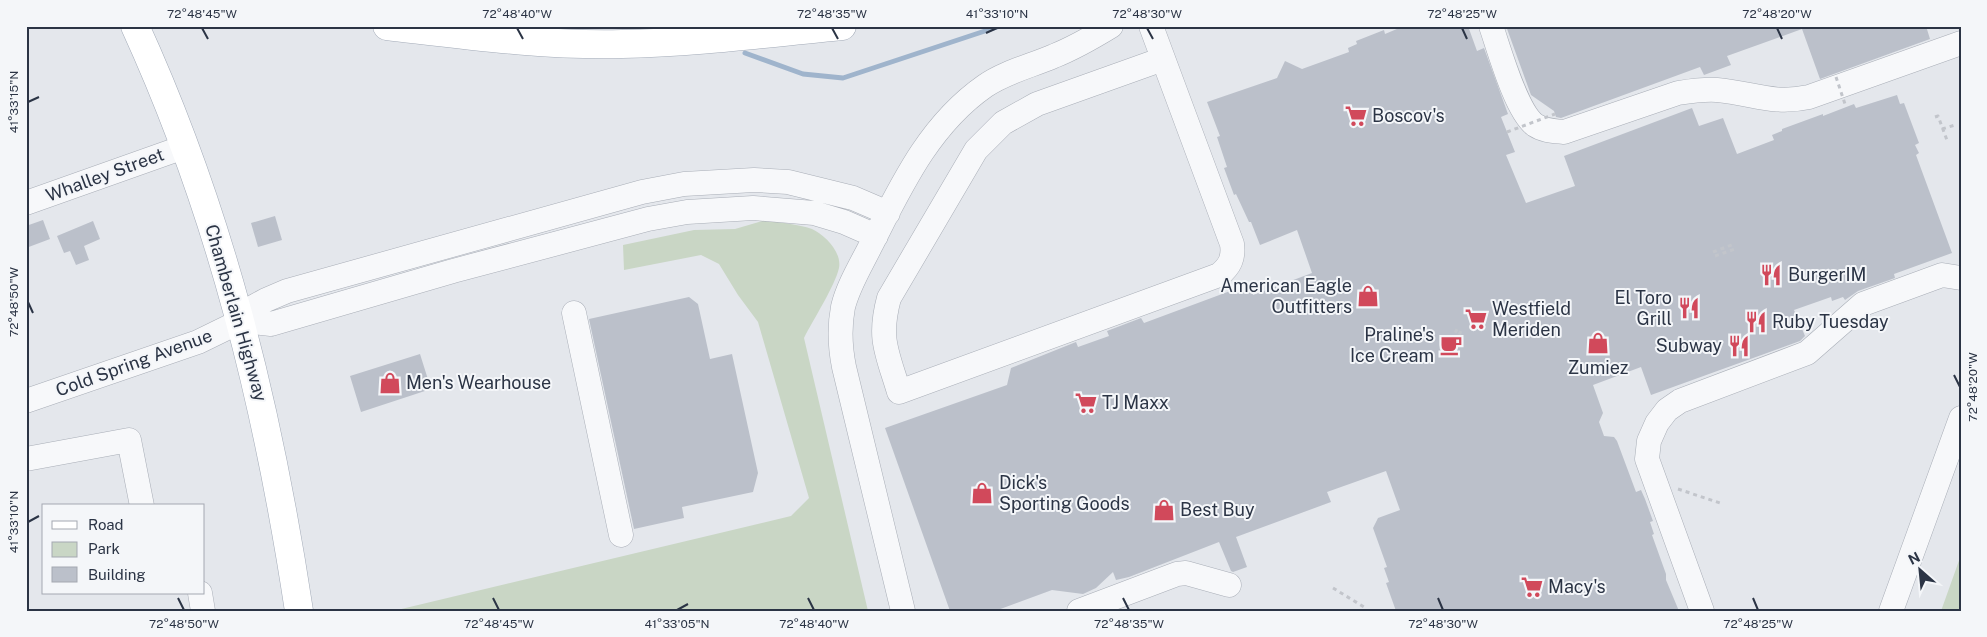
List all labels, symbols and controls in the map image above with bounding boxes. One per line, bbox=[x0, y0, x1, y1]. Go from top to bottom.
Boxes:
text: 72°48'45"W bbox=[167, 7, 238, 21]
text: 72°48'40"W bbox=[482, 7, 552, 21]
text: 72°48'35"W bbox=[797, 7, 868, 21]
text: 41°33'10"N bbox=[966, 7, 1028, 21]
text: 72°48'30"W bbox=[1112, 7, 1182, 21]
text: 72°48'25"W bbox=[1427, 7, 1497, 21]
text: 72°48'20"W bbox=[1742, 7, 1812, 21]
text: 41°33'15"N bbox=[7, 71, 21, 133]
supermarket icon: Boscov's bbox=[1343, 103, 1369, 129]
place label: Boscov's bbox=[1372, 105, 1445, 126]
street label: Whalley Street bbox=[43, 143, 167, 206]
street label: Chamberlain Highway bbox=[201, 222, 272, 404]
restaurant icon: BurgerIM bbox=[1758, 262, 1784, 288]
place label: BurgerIM bbox=[1788, 264, 1867, 285]
text: 72°48'50"W bbox=[7, 267, 21, 337]
place label: American Eagle Outfitters bbox=[1220, 275, 1352, 317]
shop icon: American Eagle Outfitters bbox=[1355, 283, 1381, 309]
place label: El Toro Grill bbox=[1615, 287, 1672, 329]
restaurant icon: El Toro Grill bbox=[1676, 295, 1702, 321]
place label: Westfield Meriden bbox=[1492, 298, 1571, 340]
supermarket icon: Westfield Meriden bbox=[1463, 306, 1489, 332]
restaurant icon: Ruby Tuesday bbox=[1743, 309, 1769, 335]
place label: Ruby Tuesday bbox=[1772, 311, 1889, 332]
street label: Cold Spring Avenue bbox=[53, 324, 215, 401]
place label: Praline's Ice Cream bbox=[1350, 324, 1434, 366]
shop icon: Zumiez bbox=[1585, 330, 1611, 356]
cafe icon: Praline's Ice Cream bbox=[1438, 332, 1464, 358]
restaurant icon: Subway bbox=[1726, 333, 1752, 359]
place label: Subway bbox=[1656, 335, 1722, 356]
text: 72°48'20"W bbox=[1966, 352, 1980, 422]
place label: Zumiez bbox=[1568, 357, 1628, 378]
shop icon: Men's Wearhouse bbox=[377, 370, 403, 396]
place label: Men's Wearhouse bbox=[406, 372, 551, 393]
supermarket icon: TJ Maxx bbox=[1073, 390, 1099, 416]
place label: TJ Maxx bbox=[1102, 392, 1169, 413]
place label: Dick's Sporting Goods bbox=[999, 472, 1130, 514]
shop icon: Dick's Sporting Goods bbox=[969, 480, 995, 506]
text: 41°33'10"N bbox=[7, 491, 21, 553]
shop icon: Best Buy bbox=[1151, 497, 1177, 523]
place label: Best Buy bbox=[1180, 499, 1255, 520]
legend bbox=[42, 504, 205, 594]
text: Road bbox=[88, 516, 124, 533]
text: Park bbox=[88, 540, 120, 557]
north arrow bbox=[1894, 544, 1944, 594]
text: N bbox=[1906, 549, 1923, 568]
text: Building bbox=[88, 566, 146, 583]
supermarket icon: Macy's bbox=[1519, 574, 1545, 600]
place label: Macy's bbox=[1548, 576, 1606, 597]
text: 72°48'50"W bbox=[149, 617, 219, 631]
text: 72°48'45"W bbox=[464, 617, 535, 631]
text: 41°33'05"N bbox=[644, 617, 710, 631]
text: 72°48'40"W bbox=[779, 617, 849, 631]
text: 72°48'35"W bbox=[1094, 617, 1165, 631]
text: 72°48'30"W bbox=[1408, 617, 1478, 631]
text: 72°48'25"W bbox=[1723, 617, 1793, 631]

